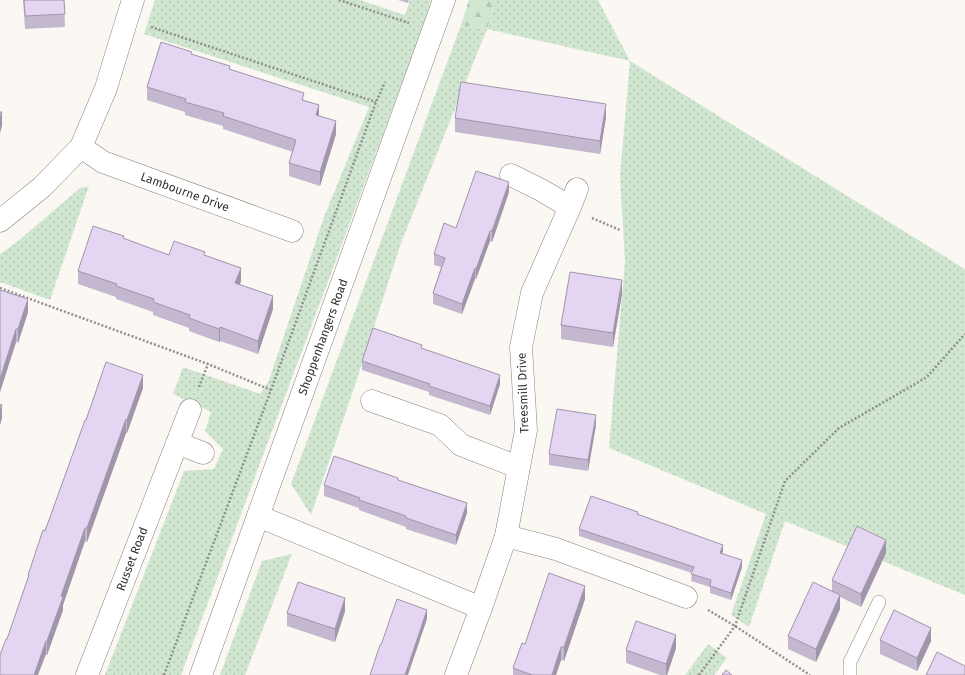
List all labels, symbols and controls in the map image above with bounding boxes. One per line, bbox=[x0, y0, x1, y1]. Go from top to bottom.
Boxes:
street label: Lambourne Drive bbox=[139, 169, 231, 215]
street label: Shoppenhangers Road bbox=[295, 277, 351, 397]
street label: Treesmill Drive bbox=[515, 352, 531, 434]
street label: Russet Road bbox=[113, 525, 151, 593]

